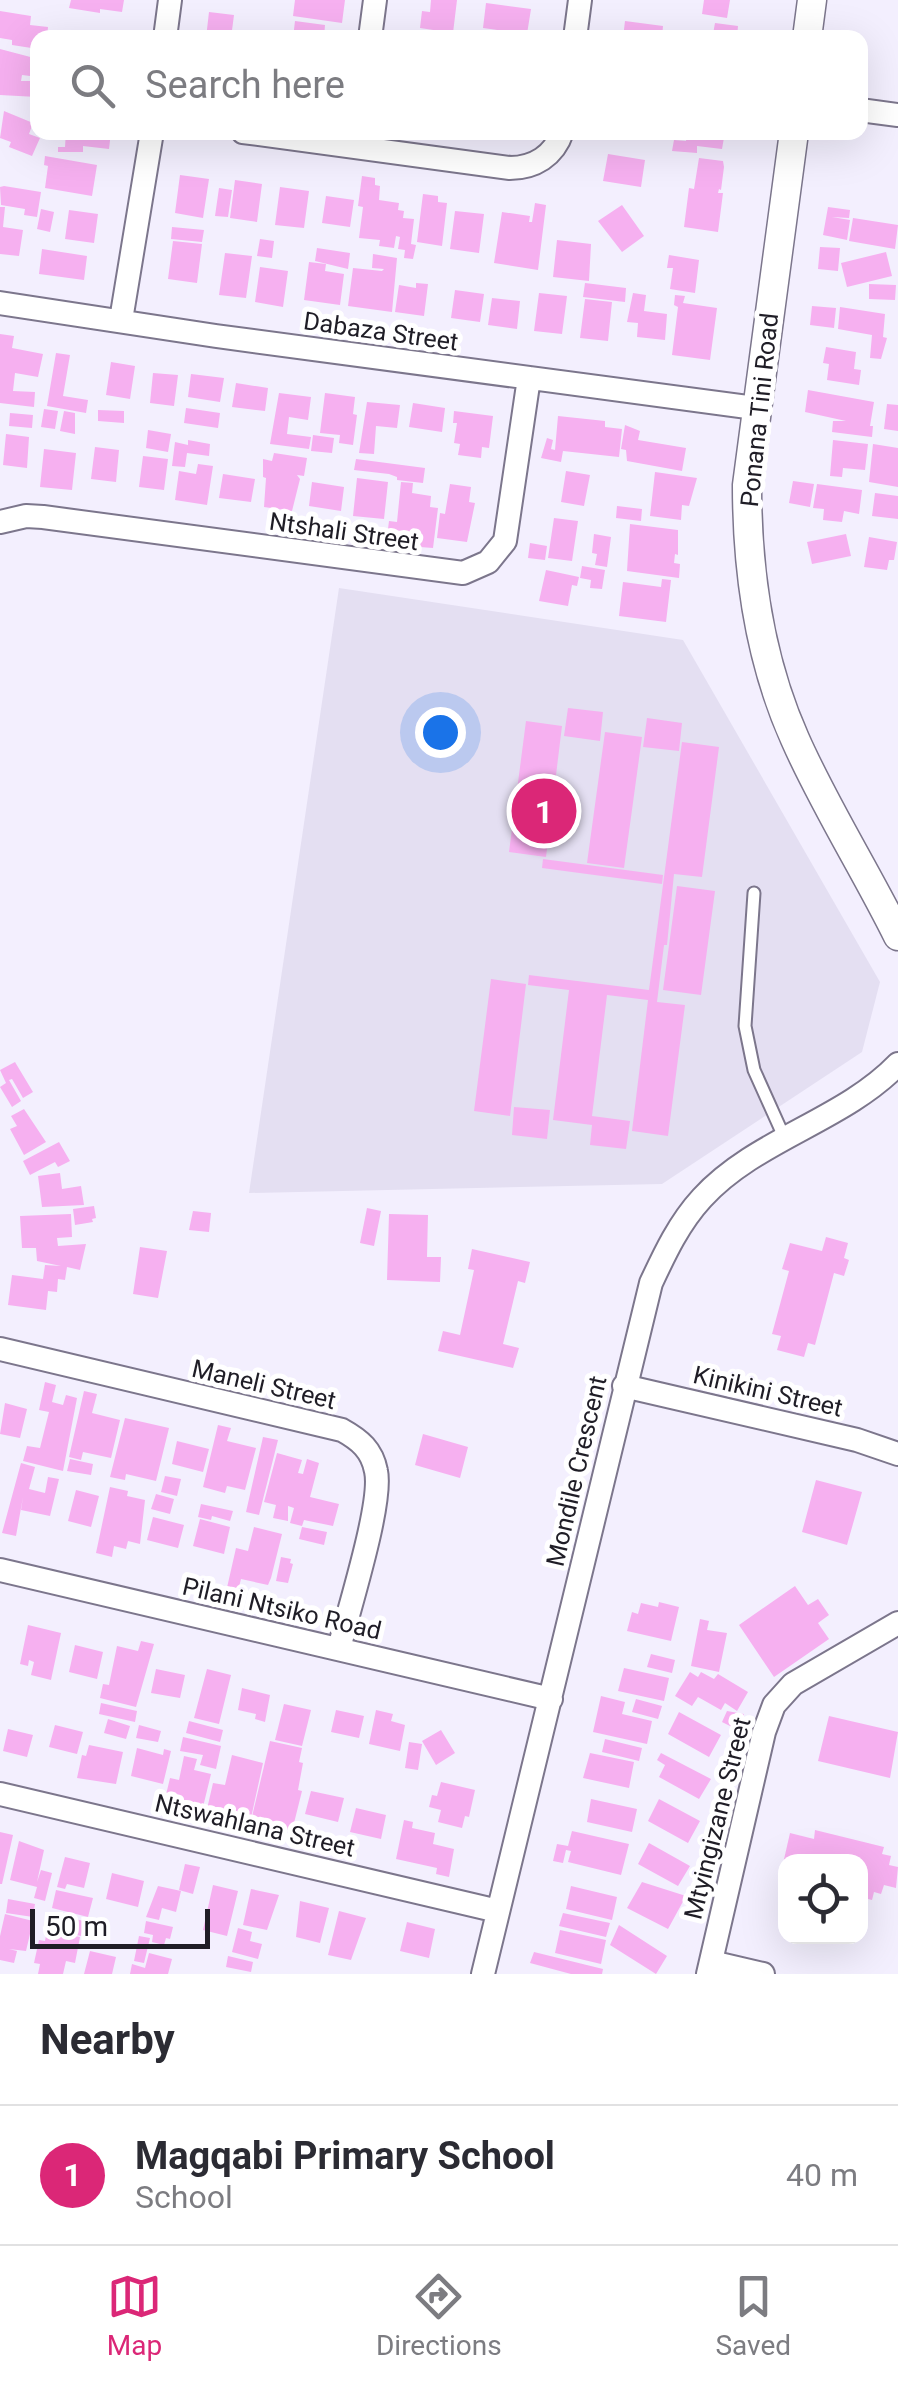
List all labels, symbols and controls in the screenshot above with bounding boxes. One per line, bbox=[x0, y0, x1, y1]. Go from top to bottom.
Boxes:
search box bbox=[30, 30, 868, 140]
icon: search bbox=[65, 58, 120, 113]
text: Search here bbox=[145, 63, 345, 107]
street label: Dabaza Street bbox=[302, 306, 460, 357]
street label: Ponana Tini Road bbox=[735, 312, 784, 508]
street label: Ntshali Street bbox=[267, 507, 421, 556]
your location bbox=[415, 707, 466, 758]
pin: 1 bbox=[512, 774, 576, 848]
street label: Maneli Street bbox=[189, 1354, 339, 1415]
street label: Kinikini Street bbox=[690, 1360, 845, 1423]
street label: Mondile Crescent bbox=[540, 1373, 613, 1569]
street label: Pilani Ntsiko Road bbox=[180, 1572, 384, 1645]
street label: Mtyingizane Street bbox=[678, 1714, 757, 1922]
street label: Ntswahlana Street bbox=[152, 1788, 358, 1863]
map controls bbox=[778, 1854, 868, 1944]
button: locate bbox=[778, 1854, 868, 1944]
scale bar bbox=[30, 1904, 210, 1948]
text: 50 m bbox=[45, 1910, 108, 1943]
text: Nearby bbox=[40, 2015, 175, 2064]
text: Magqabi Primary School bbox=[135, 2134, 555, 2178]
text: 1 bbox=[63, 2156, 82, 2194]
text: 40 m bbox=[786, 2156, 858, 2194]
text: School bbox=[135, 2178, 233, 2216]
tab: Map bbox=[107, 2269, 162, 2362]
tab: Directions bbox=[376, 2269, 502, 2362]
tab: Saved bbox=[715, 2269, 791, 2362]

